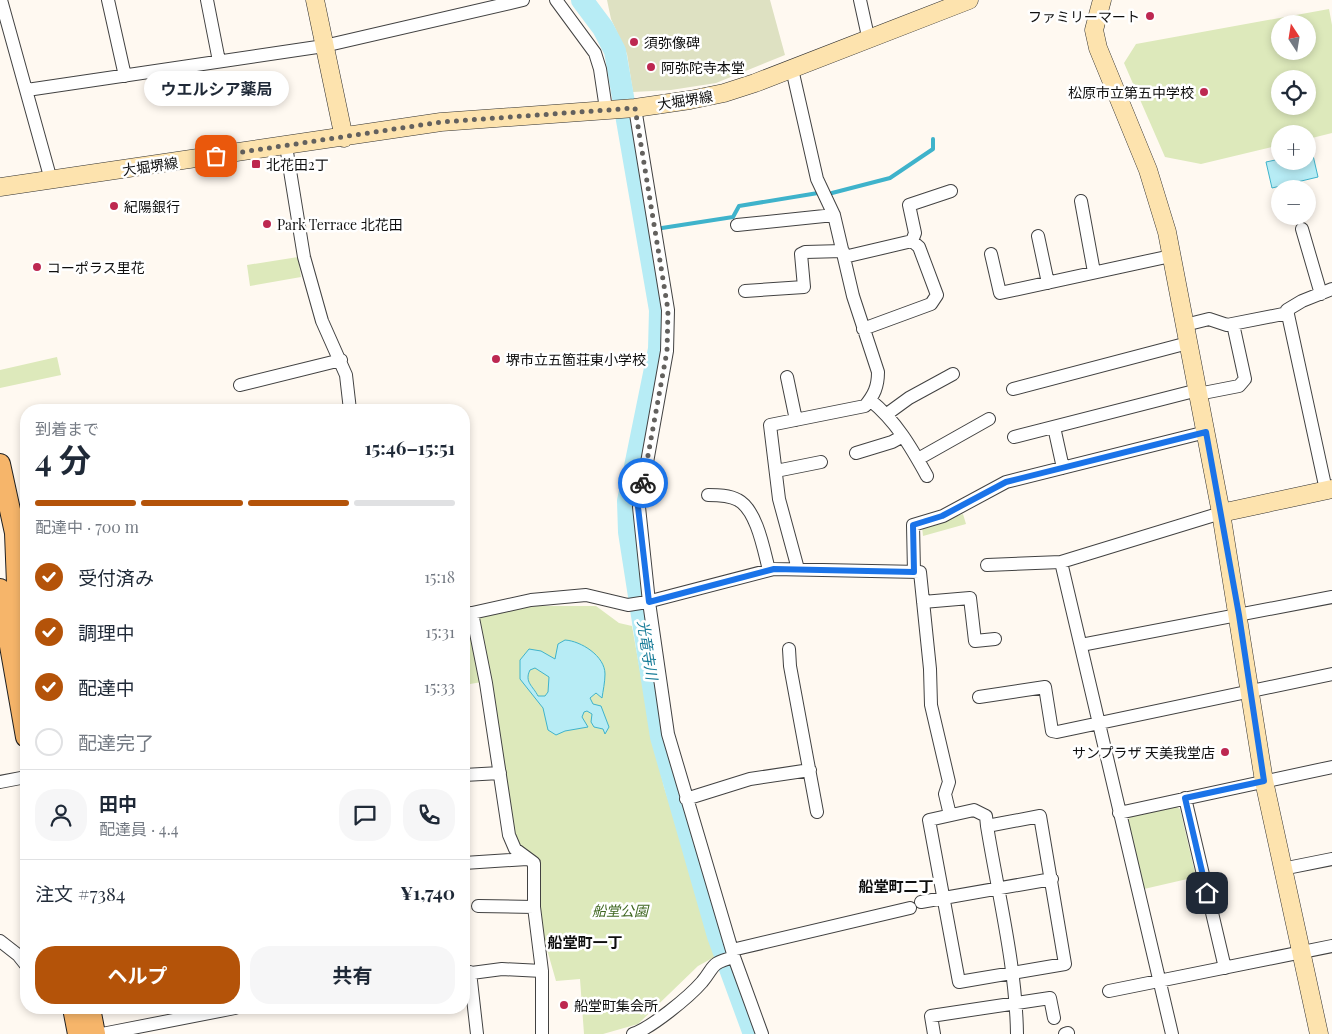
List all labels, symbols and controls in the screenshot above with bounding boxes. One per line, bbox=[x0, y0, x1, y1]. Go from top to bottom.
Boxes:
place label: ファミリーマート bbox=[1028, 7, 1140, 26]
marker: ファミリーマート bbox=[1144, 10, 1156, 22]
north arrow bbox=[1271, 15, 1316, 60]
map controls bbox=[1271, 15, 1316, 225]
place label: 須弥像碑 bbox=[644, 33, 700, 52]
marker: 須弥像碑 bbox=[628, 36, 640, 48]
place label: 阿弥陀寺本堂 bbox=[661, 58, 745, 77]
marker: 阿弥陀寺本堂 bbox=[645, 61, 657, 73]
button: locate bbox=[1271, 70, 1316, 115]
callout: ウエルシア薬局 bbox=[144, 71, 288, 106]
text: ウエルシア薬局 bbox=[160, 78, 273, 99]
place label: 松原市立第五中学校 bbox=[1068, 83, 1194, 102]
street label: 大堀堺線 bbox=[656, 86, 714, 114]
marker: 松原市立第五中学校 bbox=[1198, 86, 1210, 98]
button: + bbox=[1271, 125, 1316, 170]
pin bbox=[195, 135, 237, 177]
icon: bag bbox=[202, 142, 230, 170]
street label: 大堀堺線 bbox=[121, 153, 179, 179]
place label: 北花田2丁 bbox=[266, 155, 329, 174]
marker: 北花田2丁 bbox=[250, 158, 262, 170]
button: − bbox=[1271, 180, 1316, 225]
place label: 紀陽銀行 bbox=[124, 197, 180, 216]
marker: 紀陽銀行 bbox=[108, 200, 120, 212]
place label: Park Terrace 北花田 bbox=[277, 215, 403, 234]
marker: Park Terrace 北花田 bbox=[261, 218, 273, 230]
place label: コーポラス里花 bbox=[47, 258, 145, 277]
marker: コーポラス里花 bbox=[31, 261, 43, 273]
place label: 堺市立五箇荘東小学校 bbox=[506, 350, 646, 369]
marker: 堺市立五箇荘東小学校 bbox=[490, 353, 502, 365]
text: 到着まで bbox=[35, 418, 99, 439]
text: 15:46–15:51 bbox=[364, 434, 455, 460]
text: 4 分 bbox=[35, 437, 91, 480]
courier bbox=[618, 458, 668, 508]
icon: bike bbox=[629, 469, 657, 497]
text: 配達中 · 700 m bbox=[35, 516, 139, 537]
icon: check bbox=[35, 563, 63, 591]
text: 受付済み bbox=[78, 564, 154, 590]
text: 15:18 bbox=[424, 566, 455, 587]
icon: check bbox=[35, 618, 63, 646]
text: 調理中 bbox=[78, 619, 135, 645]
water label: 光竜寺川 bbox=[633, 619, 663, 683]
text: 15:31 bbox=[425, 621, 455, 642]
icon: check bbox=[35, 673, 63, 701]
text: 配達中 bbox=[78, 674, 135, 700]
text: 15:33 bbox=[424, 676, 455, 697]
text: 配達完了 bbox=[78, 729, 154, 755]
place label: サンプラザ 天美我堂店 bbox=[1072, 743, 1215, 762]
marker: サンプラザ 天美我堂店 bbox=[1219, 746, 1231, 758]
button: person bbox=[35, 789, 87, 841]
button: chat bbox=[339, 789, 391, 841]
button: phone bbox=[403, 789, 455, 841]
text: 田中 bbox=[99, 790, 137, 816]
text: 配達員 · 4.4 bbox=[99, 818, 179, 839]
pin bbox=[1186, 872, 1228, 914]
district label: 船堂町二丁 bbox=[858, 876, 934, 896]
text: ¥1,740 bbox=[400, 879, 455, 905]
icon: home bbox=[1193, 879, 1221, 907]
text: 注文 #7384 bbox=[35, 880, 125, 906]
park label: 船堂公園 bbox=[592, 901, 650, 920]
district label: 船堂町一丁 bbox=[547, 932, 623, 952]
button: ヘルプ bbox=[35, 946, 240, 1004]
button: 共有 bbox=[250, 946, 455, 1004]
place label: 船堂町集会所 bbox=[574, 996, 658, 1015]
marker: 船堂町集会所 bbox=[558, 999, 570, 1011]

